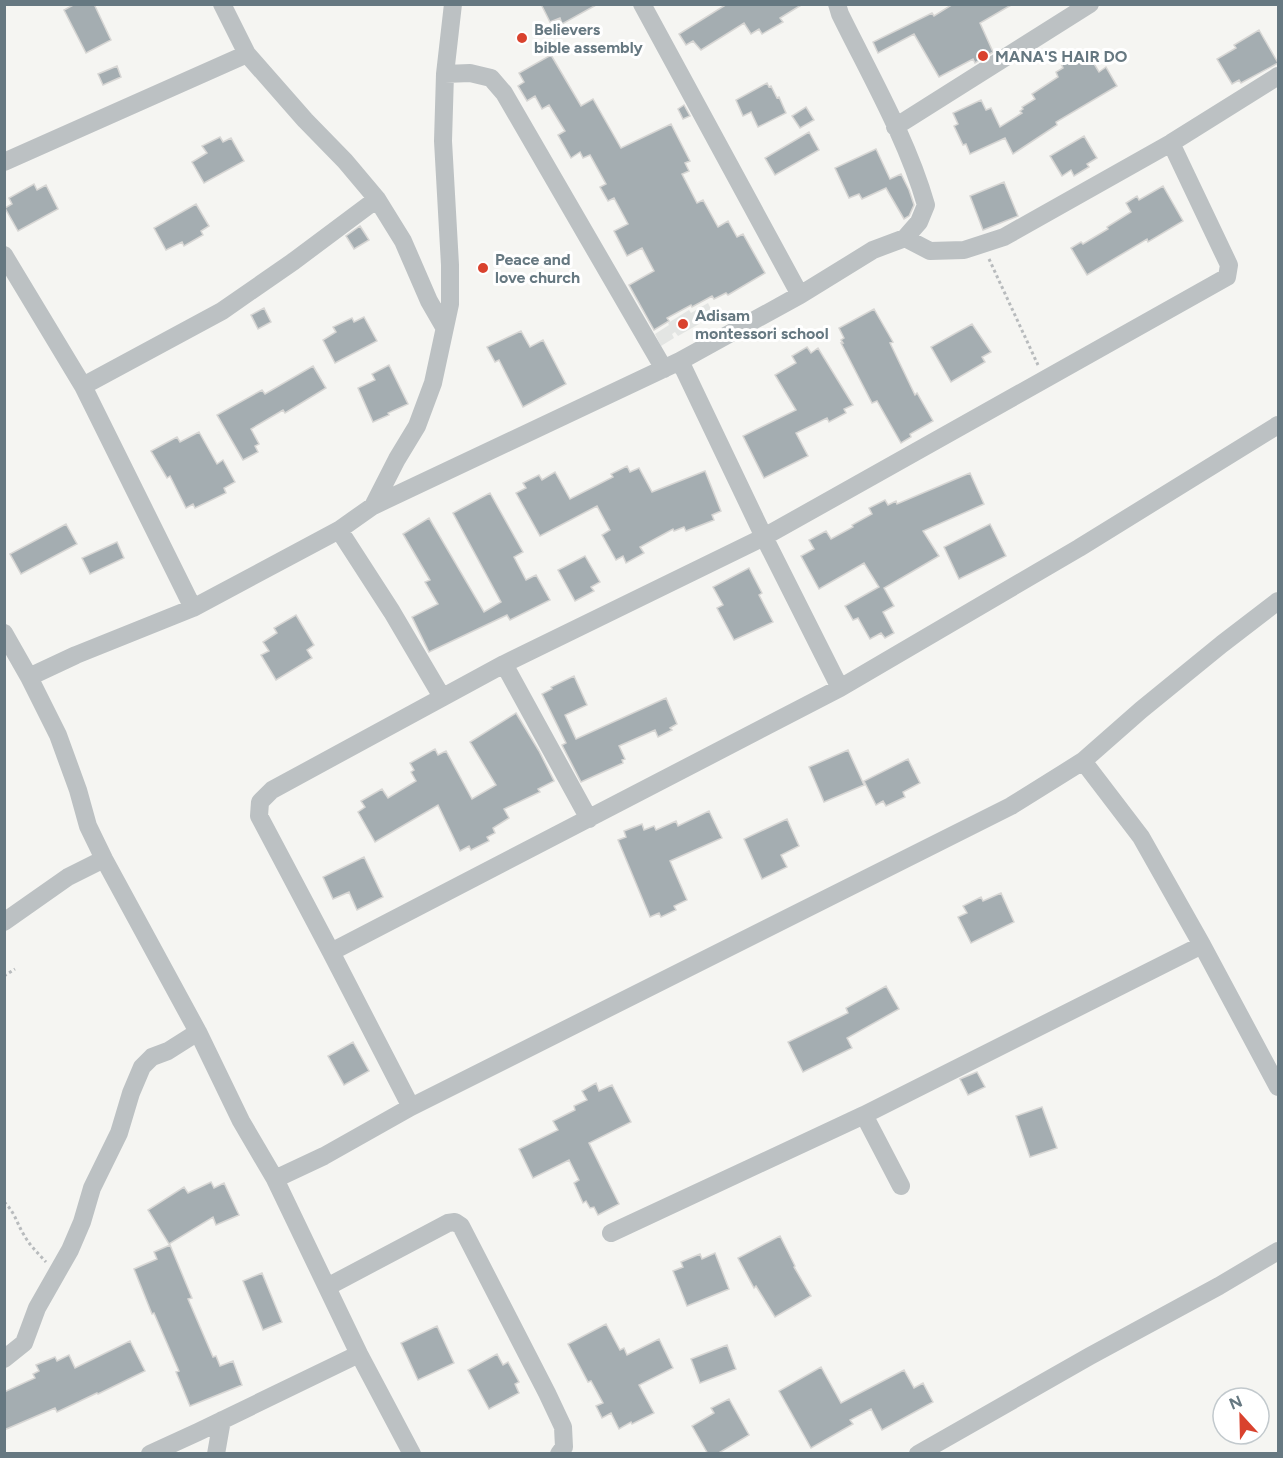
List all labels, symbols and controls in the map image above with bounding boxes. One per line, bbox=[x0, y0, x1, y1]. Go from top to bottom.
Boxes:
place label: Believers bible assembly bbox=[534, 20, 644, 57]
marker: Believers bible assembly bbox=[515, 31, 529, 45]
place label: MANA'S HAIR DO bbox=[995, 47, 1128, 66]
marker: MANA'S HAIR DO bbox=[976, 49, 990, 63]
place label: Peace and love church bbox=[495, 250, 580, 287]
marker: Peace and love church bbox=[476, 261, 490, 275]
place label: Adisam montessori school bbox=[695, 306, 829, 343]
marker: Adisam montessori school bbox=[676, 317, 690, 331]
north arrow bbox=[1211, 1386, 1271, 1446]
text: N bbox=[1226, 1391, 1245, 1414]

